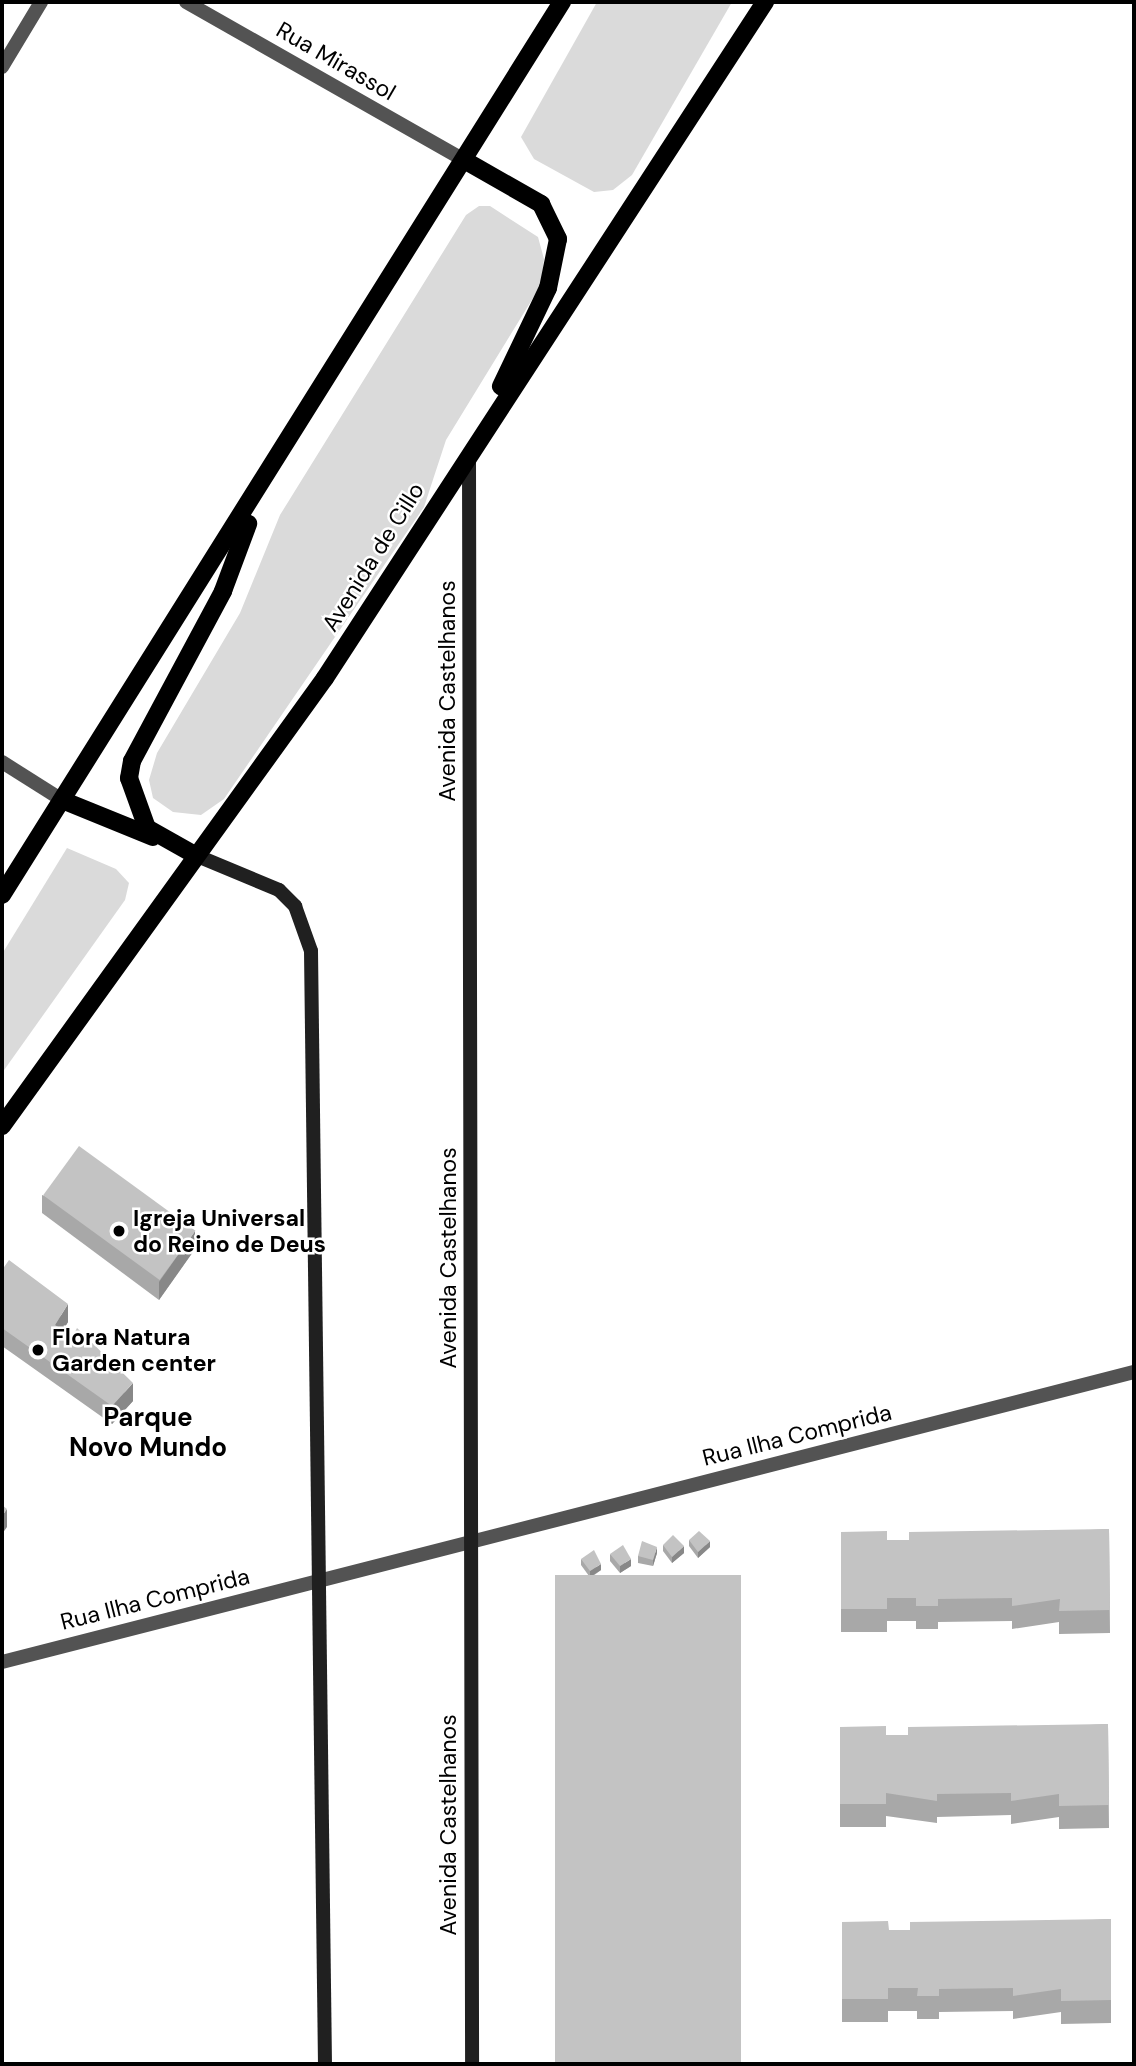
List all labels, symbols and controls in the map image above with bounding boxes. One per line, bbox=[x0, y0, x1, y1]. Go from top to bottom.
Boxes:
street label: Rua Mirassol bbox=[271, 16, 401, 106]
street label: Avenida de Cillo bbox=[316, 478, 430, 636]
street label: Avenida Castelhanos bbox=[433, 580, 461, 802]
street label: Avenida Castelhanos bbox=[434, 1147, 462, 1369]
place label: Igreja Universal do Reino de Deus bbox=[133, 1204, 326, 1258]
marker: Igreja Universal do Reino de Deus bbox=[111, 1223, 127, 1239]
place label: Flora Natura Garden center bbox=[52, 1323, 216, 1377]
marker: Flora Natura Garden center bbox=[30, 1342, 46, 1358]
street label: Rua Ilha Comprida bbox=[700, 1398, 894, 1472]
district label: Parque Novo Mundo bbox=[69, 1402, 227, 1464]
street label: Rua Ilha Comprida bbox=[58, 1562, 252, 1636]
street label: Avenida Castelhanos bbox=[434, 1714, 462, 1936]

